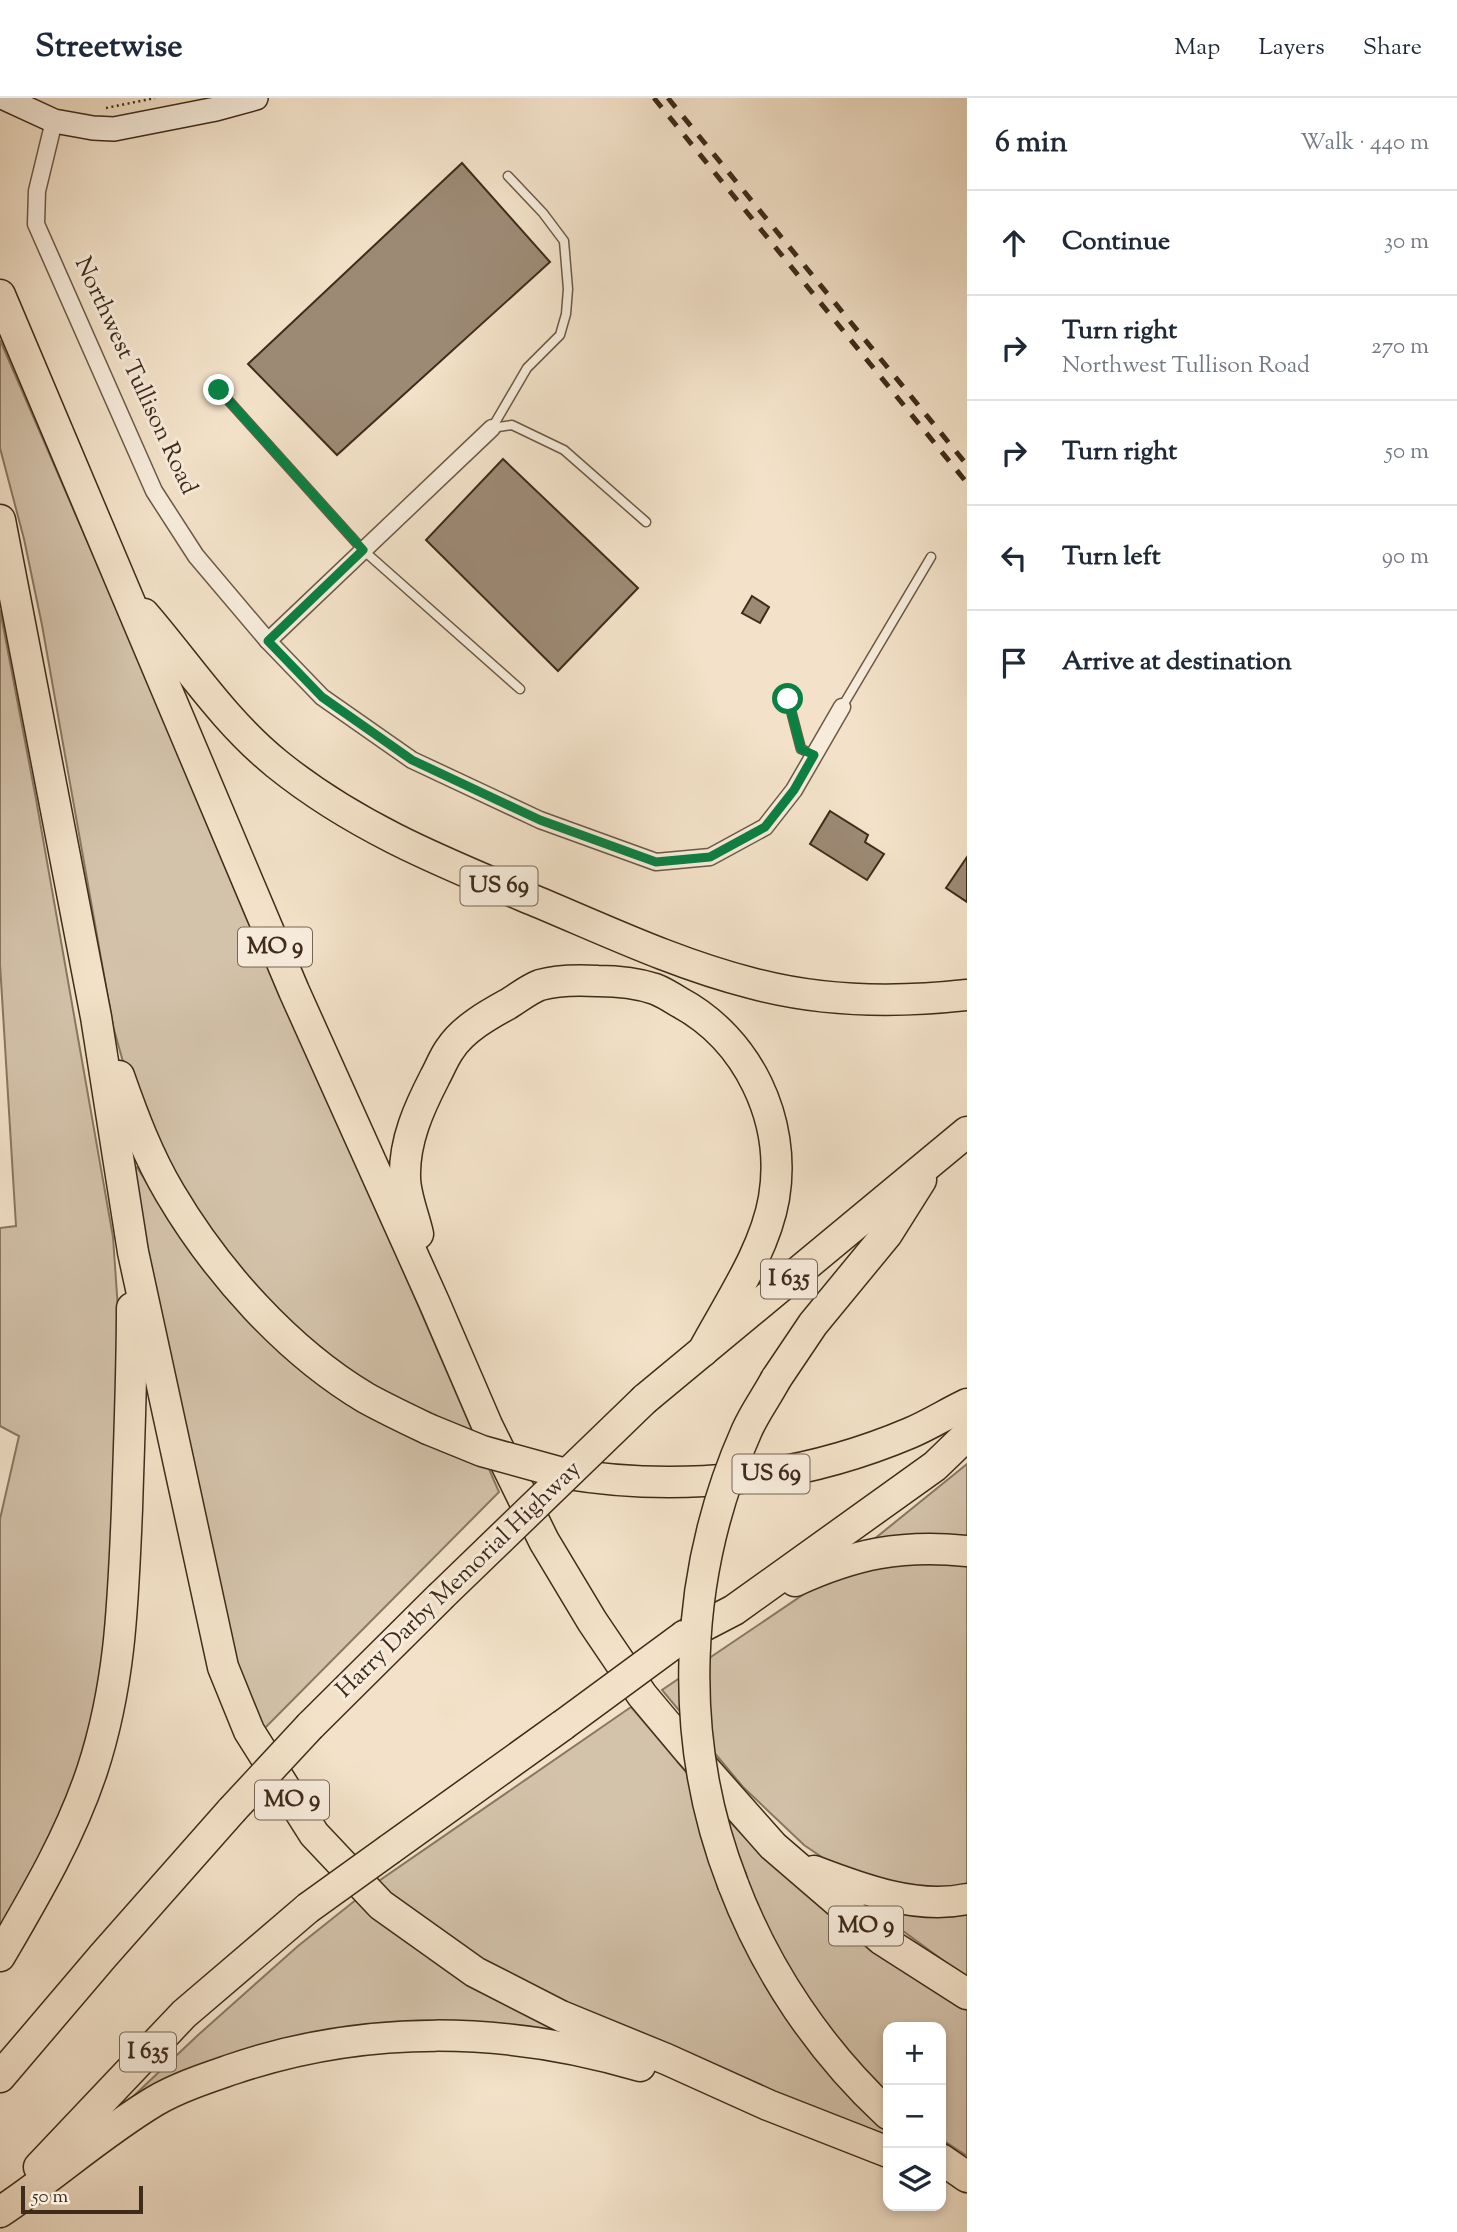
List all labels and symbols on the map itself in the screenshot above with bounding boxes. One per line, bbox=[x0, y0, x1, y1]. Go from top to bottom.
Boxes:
street label: Northwest Tullison Road bbox=[65, 252, 205, 501]
route end bbox=[203, 374, 234, 405]
route start bbox=[772, 683, 803, 714]
road number: US 69 bbox=[461, 866, 538, 906]
road number: MO 9 bbox=[238, 928, 312, 967]
road number: I 635 bbox=[761, 1260, 817, 1298]
street label: Harry Darby Memorial Highway bbox=[329, 1453, 589, 1706]
road number: US 69 bbox=[732, 1455, 810, 1494]
road number: MO 9 bbox=[255, 1780, 329, 1820]
road number: MO 9 bbox=[829, 1907, 903, 1946]
road number: I 635 bbox=[120, 2033, 176, 2072]
scale bar bbox=[21, 2183, 144, 2215]

